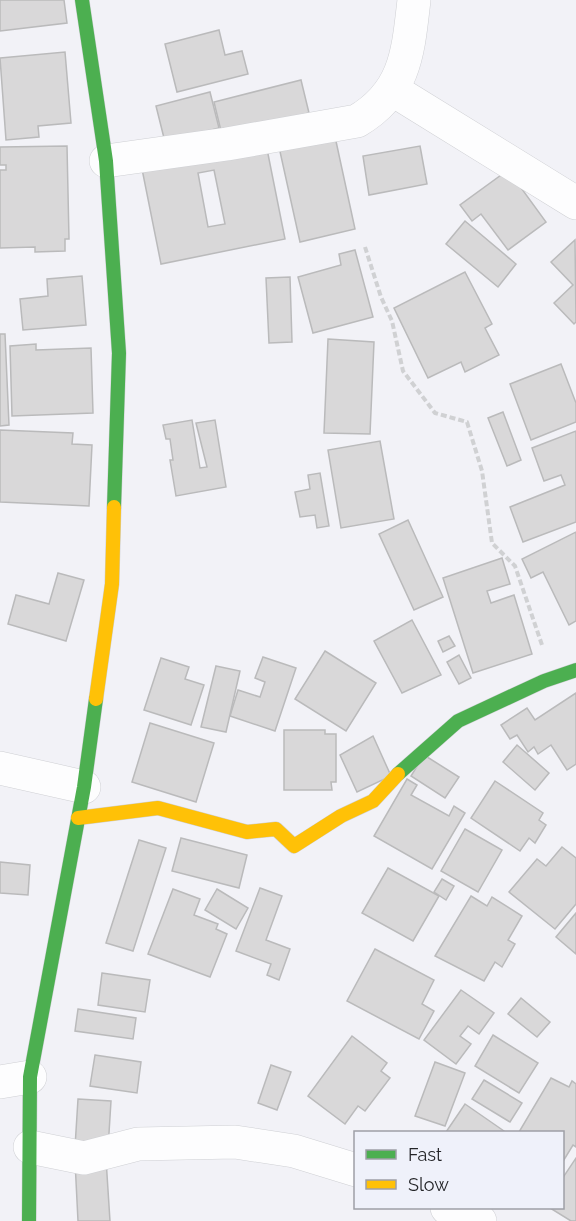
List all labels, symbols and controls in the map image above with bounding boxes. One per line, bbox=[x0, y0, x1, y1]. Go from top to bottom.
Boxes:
legend bbox=[354, 1131, 564, 1209]
text: Fast bbox=[408, 1144, 442, 1165]
text: Slow bbox=[408, 1174, 449, 1195]

